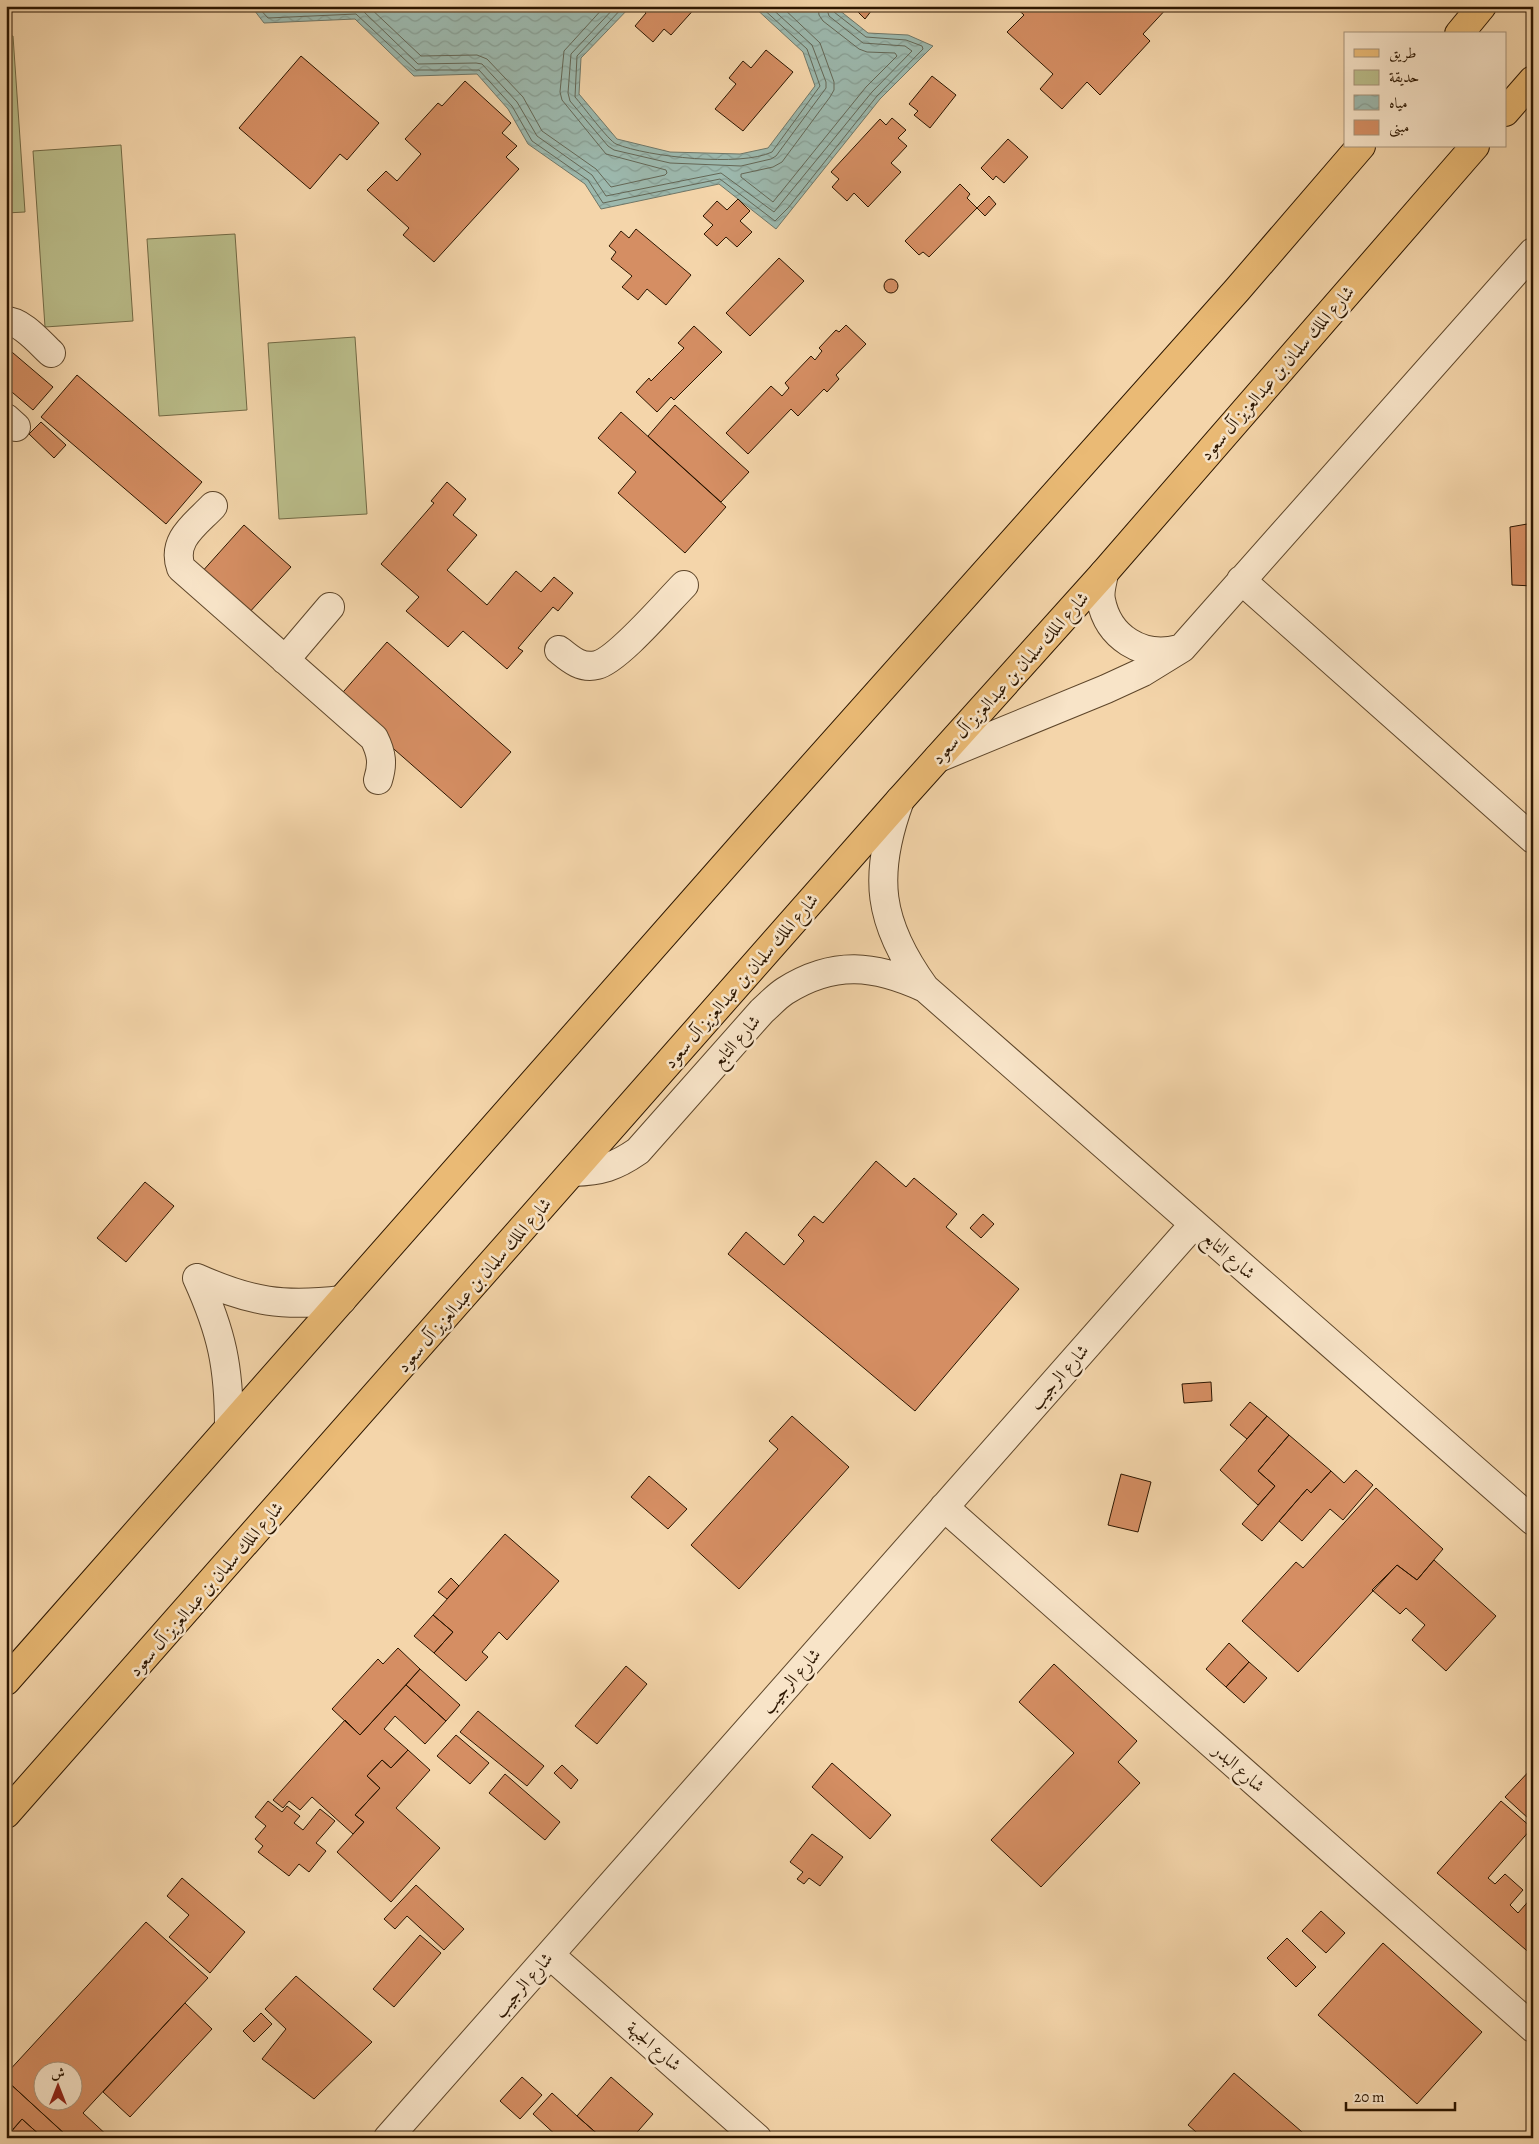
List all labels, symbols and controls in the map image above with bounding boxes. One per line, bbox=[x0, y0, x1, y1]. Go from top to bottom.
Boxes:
legend bbox=[1344, 32, 1506, 148]
text: طريق bbox=[1389, 43, 1416, 63]
text: حديقة bbox=[1389, 67, 1419, 87]
text: مياه bbox=[1389, 93, 1407, 113]
text: مبنى bbox=[1389, 117, 1409, 138]
street label: شارع الملك سلمان بن عبدالعزيز آل سعود bbox=[1194, 280, 1362, 468]
street label: شارع الملك سلمان بن عبدالعزيز آل سعود bbox=[926, 586, 1096, 772]
street label: شارع الملك سلمان بن عبدالعزيز آل سعود bbox=[658, 888, 826, 1076]
street label: شارع التابع bbox=[706, 1010, 769, 1075]
street label: شارع الملك سلمان بن عبدالعزيز آل سعود bbox=[391, 1192, 559, 1380]
street label: شارع التابع bbox=[1195, 1225, 1261, 1288]
street label: شارع الرجيب bbox=[1024, 1339, 1097, 1417]
street label: شارع الملك سلمان بن عبدالعزيز آل سعود bbox=[123, 1496, 291, 1684]
street label: شارع الرجيب bbox=[756, 1643, 829, 1721]
street label: شارع البدر bbox=[1204, 1737, 1270, 1800]
street label: شارع الرجيب bbox=[488, 1947, 561, 2025]
street label: شارع الجبهة bbox=[620, 2016, 686, 2079]
north arrow bbox=[32, 2062, 82, 2112]
text: ش bbox=[51, 2064, 65, 2083]
scale bar bbox=[1346, 2079, 1455, 2111]
text: 20 m bbox=[1354, 2087, 1385, 2107]

